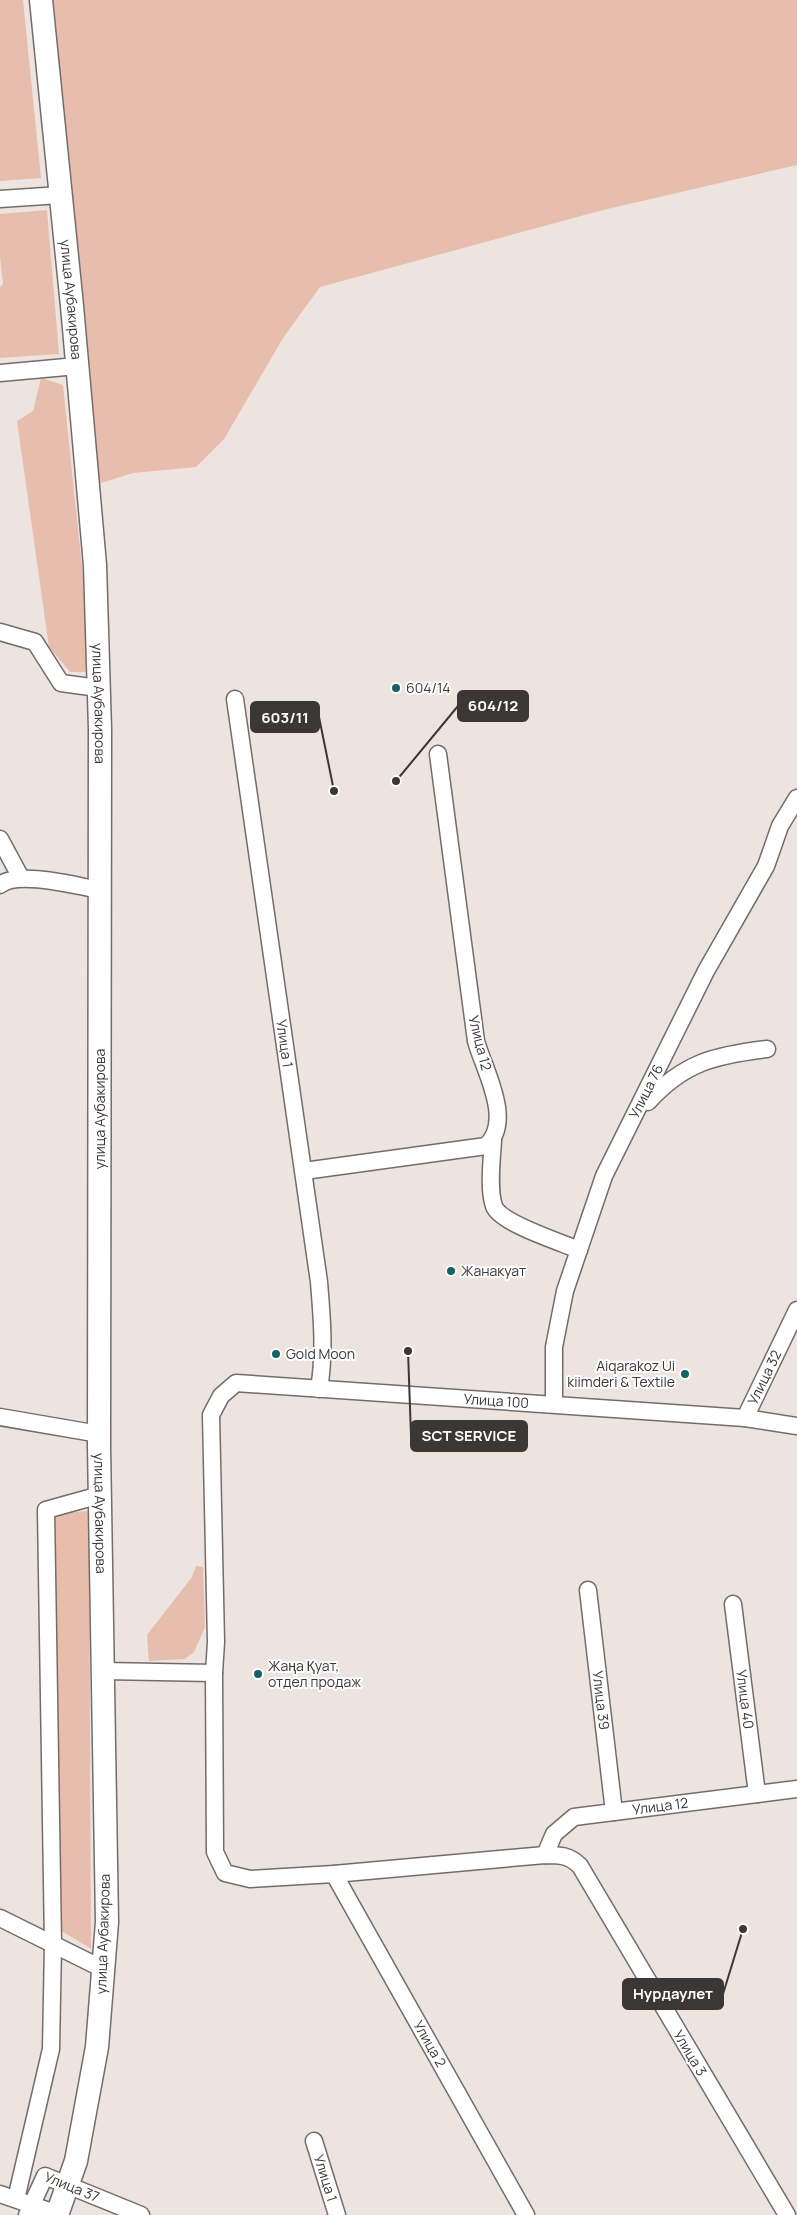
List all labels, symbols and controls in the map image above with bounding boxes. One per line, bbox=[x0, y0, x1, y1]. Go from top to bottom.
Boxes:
street label: улица Аубакирова bbox=[56, 238, 87, 360]
street label: улица Аубакирова bbox=[88, 643, 110, 764]
place label: 604/14 bbox=[406, 678, 451, 697]
marker: 604/14 bbox=[390, 682, 402, 694]
callout: 604/12 bbox=[458, 691, 528, 721]
text: 604/12 bbox=[468, 695, 518, 716]
callout: 603/11 bbox=[251, 702, 319, 732]
text: 603/11 bbox=[261, 707, 309, 728]
street label: Улица 12 bbox=[464, 1013, 497, 1072]
street label: Улица 1 bbox=[272, 1018, 298, 1069]
street label: улица Аубакирова bbox=[90, 1049, 109, 1169]
street label: Улица 76 bbox=[624, 1061, 667, 1122]
place label: Жанакуат bbox=[461, 1261, 526, 1280]
marker: Жанакуат bbox=[445, 1265, 457, 1277]
place label: Gold Moon bbox=[286, 1344, 355, 1363]
street label: Улица 32 bbox=[743, 1347, 785, 1408]
marker: Gold Moon bbox=[270, 1348, 282, 1360]
place label: Aiqarakoz Ui kiimderi & Textile bbox=[567, 1356, 675, 1391]
marker: Aiqarakoz Ui kiimderi & Textile bbox=[679, 1368, 691, 1380]
street label: Улица 100 bbox=[463, 1389, 530, 1412]
callout: SCT SERVICE bbox=[411, 1421, 527, 1451]
text: SCT SERVICE bbox=[422, 1425, 517, 1446]
street label: улица Аубакирова bbox=[90, 1453, 111, 1574]
place label: Жаңа Қуат, отдел продаж bbox=[268, 1656, 361, 1691]
marker: Жаңа Қуат, отдел продаж bbox=[252, 1668, 264, 1680]
street label: Улица 40 bbox=[732, 1668, 759, 1730]
street label: Улица 39 bbox=[589, 1670, 614, 1731]
street label: Улица 12 bbox=[631, 1793, 689, 1819]
street label: улица Аубакирова bbox=[91, 1873, 114, 1995]
callout: Нурдаулет bbox=[623, 1979, 723, 2009]
text: Нурдаулет bbox=[633, 1983, 713, 2004]
street label: Улица 2 bbox=[409, 2017, 451, 2071]
street label: Улица 3 bbox=[669, 2026, 712, 2079]
street label: Улица 1 bbox=[310, 2152, 342, 2204]
street label: Улица 37 bbox=[42, 2167, 102, 2206]

